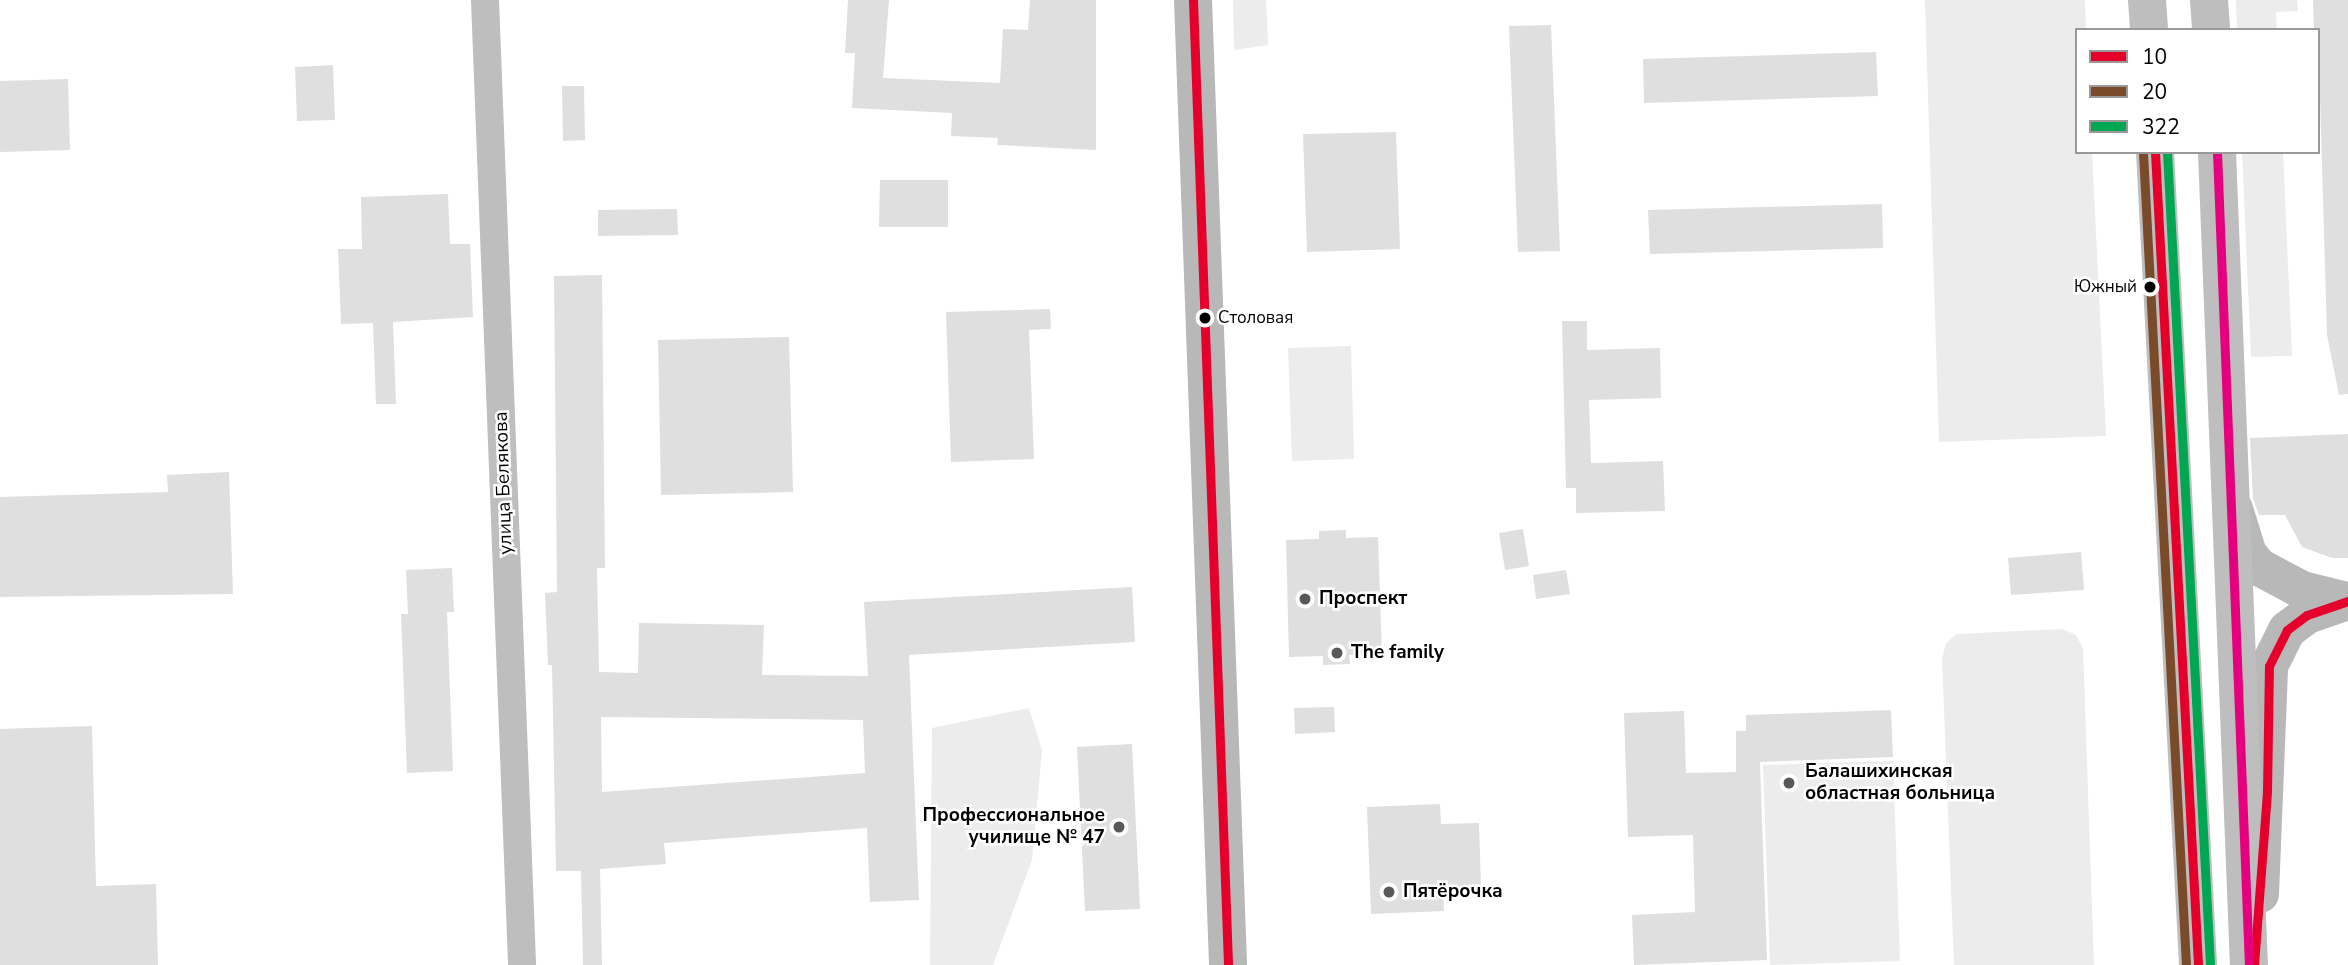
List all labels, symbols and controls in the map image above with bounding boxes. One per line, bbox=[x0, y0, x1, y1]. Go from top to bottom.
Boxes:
legend bbox=[2075, 28, 2320, 154]
text: 10 bbox=[2142, 43, 2167, 71]
text: 20 bbox=[2142, 78, 2167, 106]
text: 322 bbox=[2142, 113, 2180, 141]
place label: Южный bbox=[2074, 277, 2137, 297]
marker: Южный bbox=[2143, 280, 2157, 294]
place label: Столовая bbox=[1218, 308, 1293, 328]
marker: Столовая bbox=[1198, 311, 1212, 325]
street label: улица Белякова bbox=[490, 411, 518, 555]
place label: Проспект bbox=[1319, 588, 1407, 610]
marker: Проспект bbox=[1297, 591, 1313, 607]
place label: The family bbox=[1351, 642, 1444, 664]
marker: The family bbox=[1329, 645, 1345, 661]
place label: Балашихинская областная больница bbox=[1805, 761, 1995, 805]
marker: Балашихинская областная больница bbox=[1779, 773, 1799, 793]
place label: Профессиональное училище № 47 bbox=[923, 805, 1105, 849]
marker: Профессиональное училище № 47 bbox=[1111, 819, 1127, 835]
place label: Пятёрочка bbox=[1403, 881, 1503, 903]
marker: Пятёрочка bbox=[1381, 884, 1397, 900]

